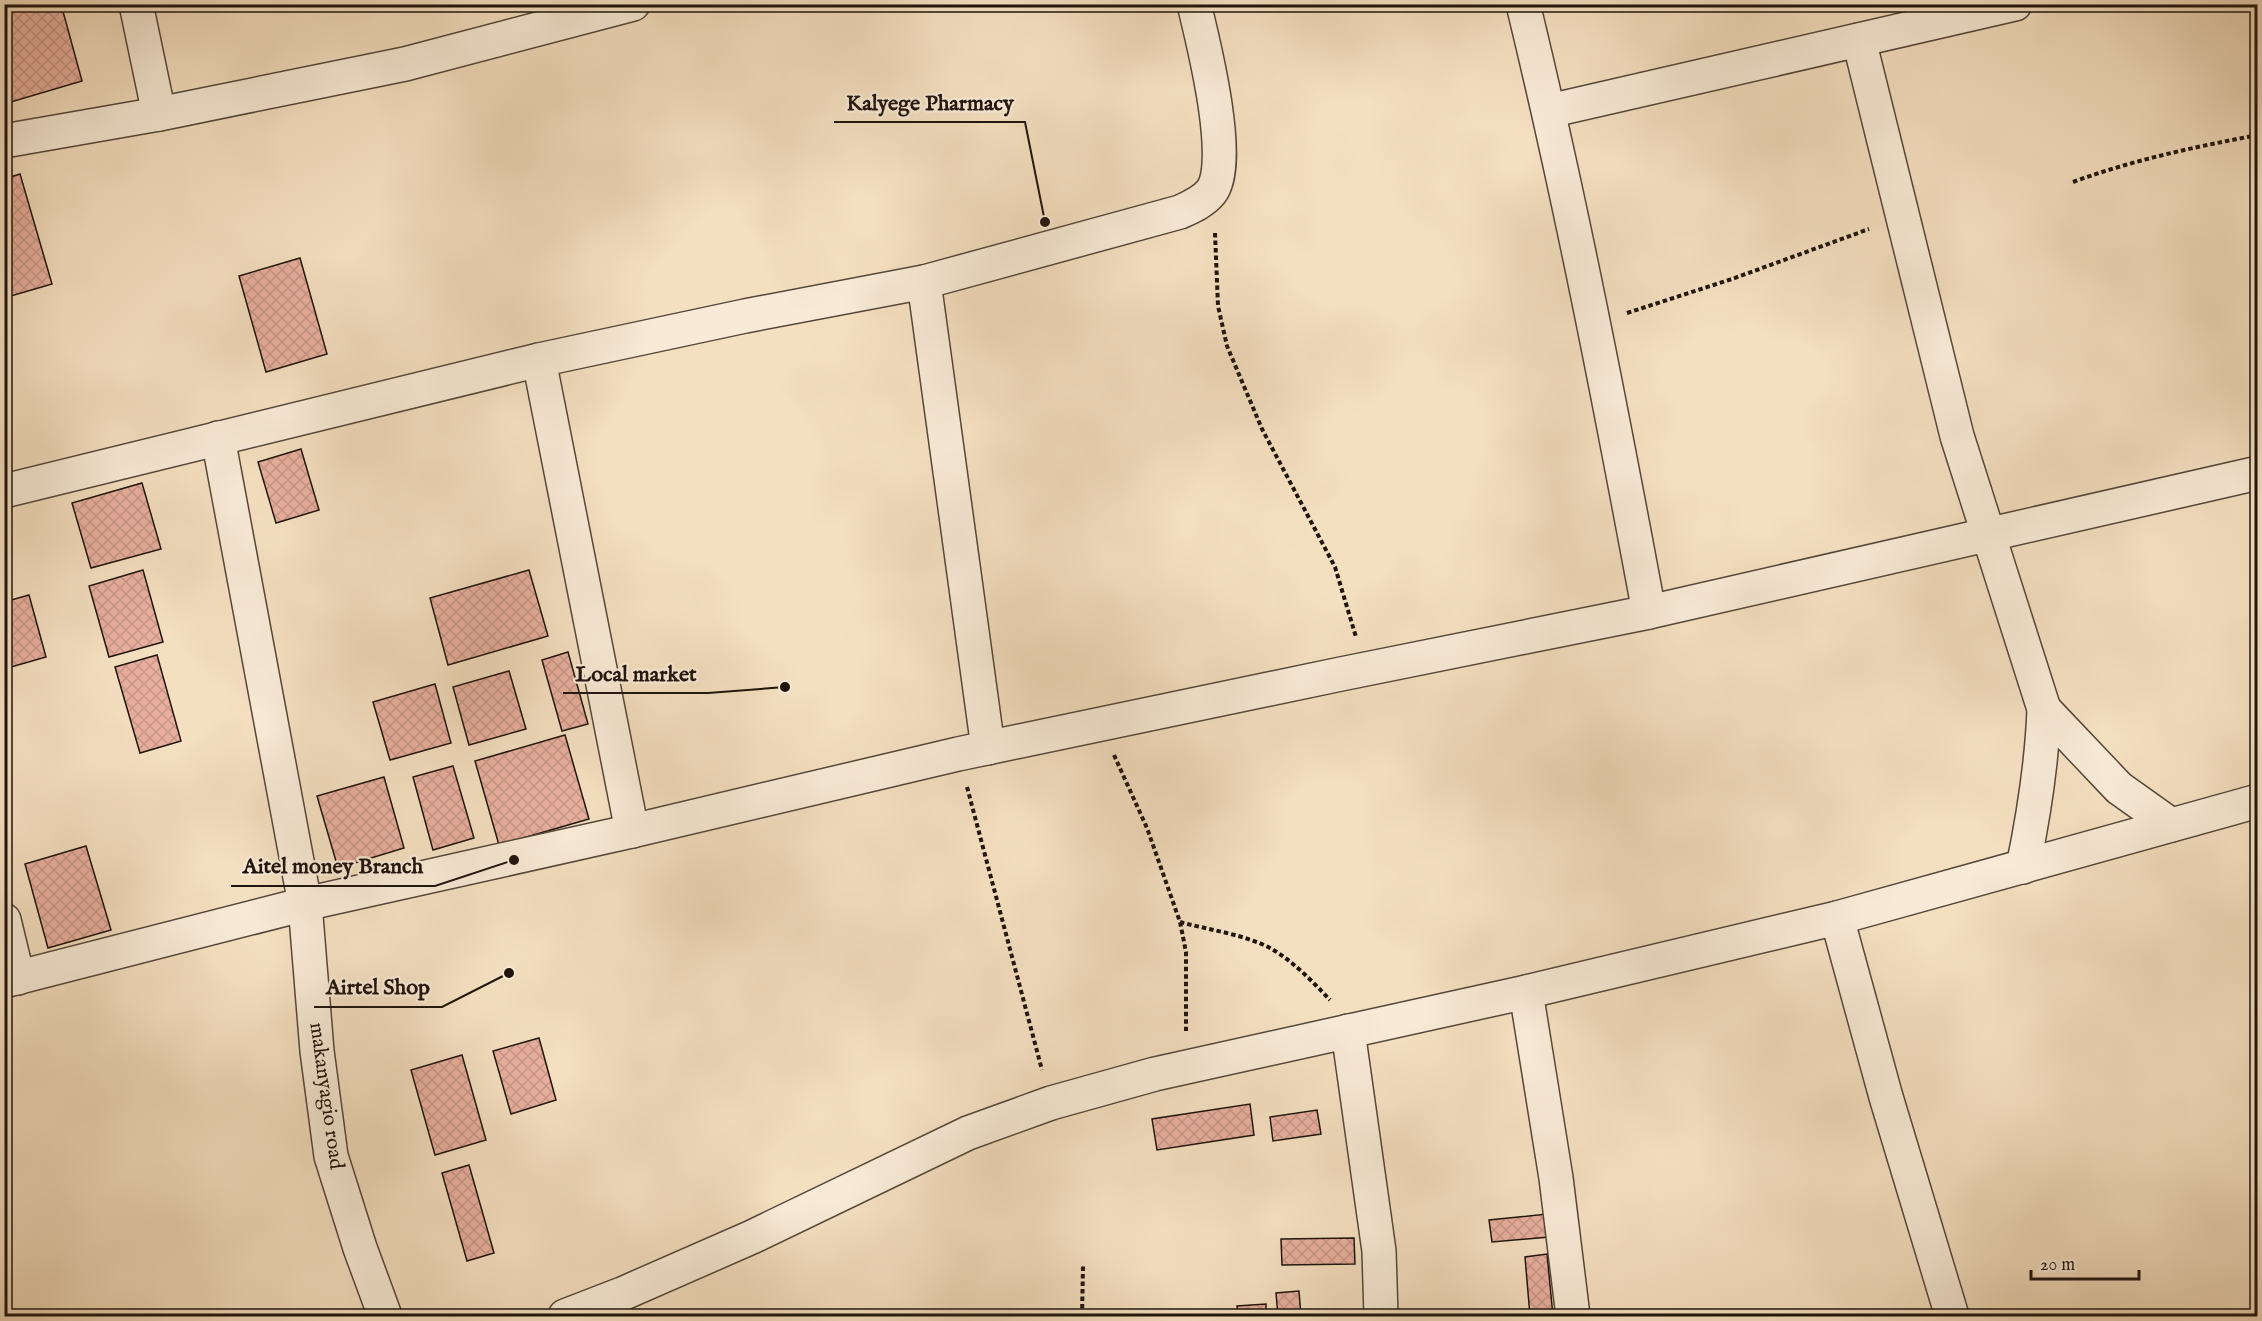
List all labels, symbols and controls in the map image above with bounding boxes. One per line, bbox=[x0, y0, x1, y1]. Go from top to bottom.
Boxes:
callout: Kalyege Pharmacy bbox=[834, 82, 1025, 122]
text: Kalyege Pharmacy bbox=[846, 90, 1015, 118]
callout: Local market bbox=[563, 653, 708, 693]
text: Local market bbox=[575, 661, 697, 689]
callout: Aitel money Branch bbox=[231, 846, 435, 886]
text: Aitel money Branch bbox=[242, 853, 423, 881]
callout: Airtel Shop bbox=[314, 967, 442, 1007]
text: Airtel Shop bbox=[325, 974, 430, 1002]
street label: makanyagio road bbox=[302, 1021, 350, 1172]
scale bar bbox=[2031, 1243, 2139, 1281]
text: 20 m bbox=[2040, 1254, 2075, 1277]

